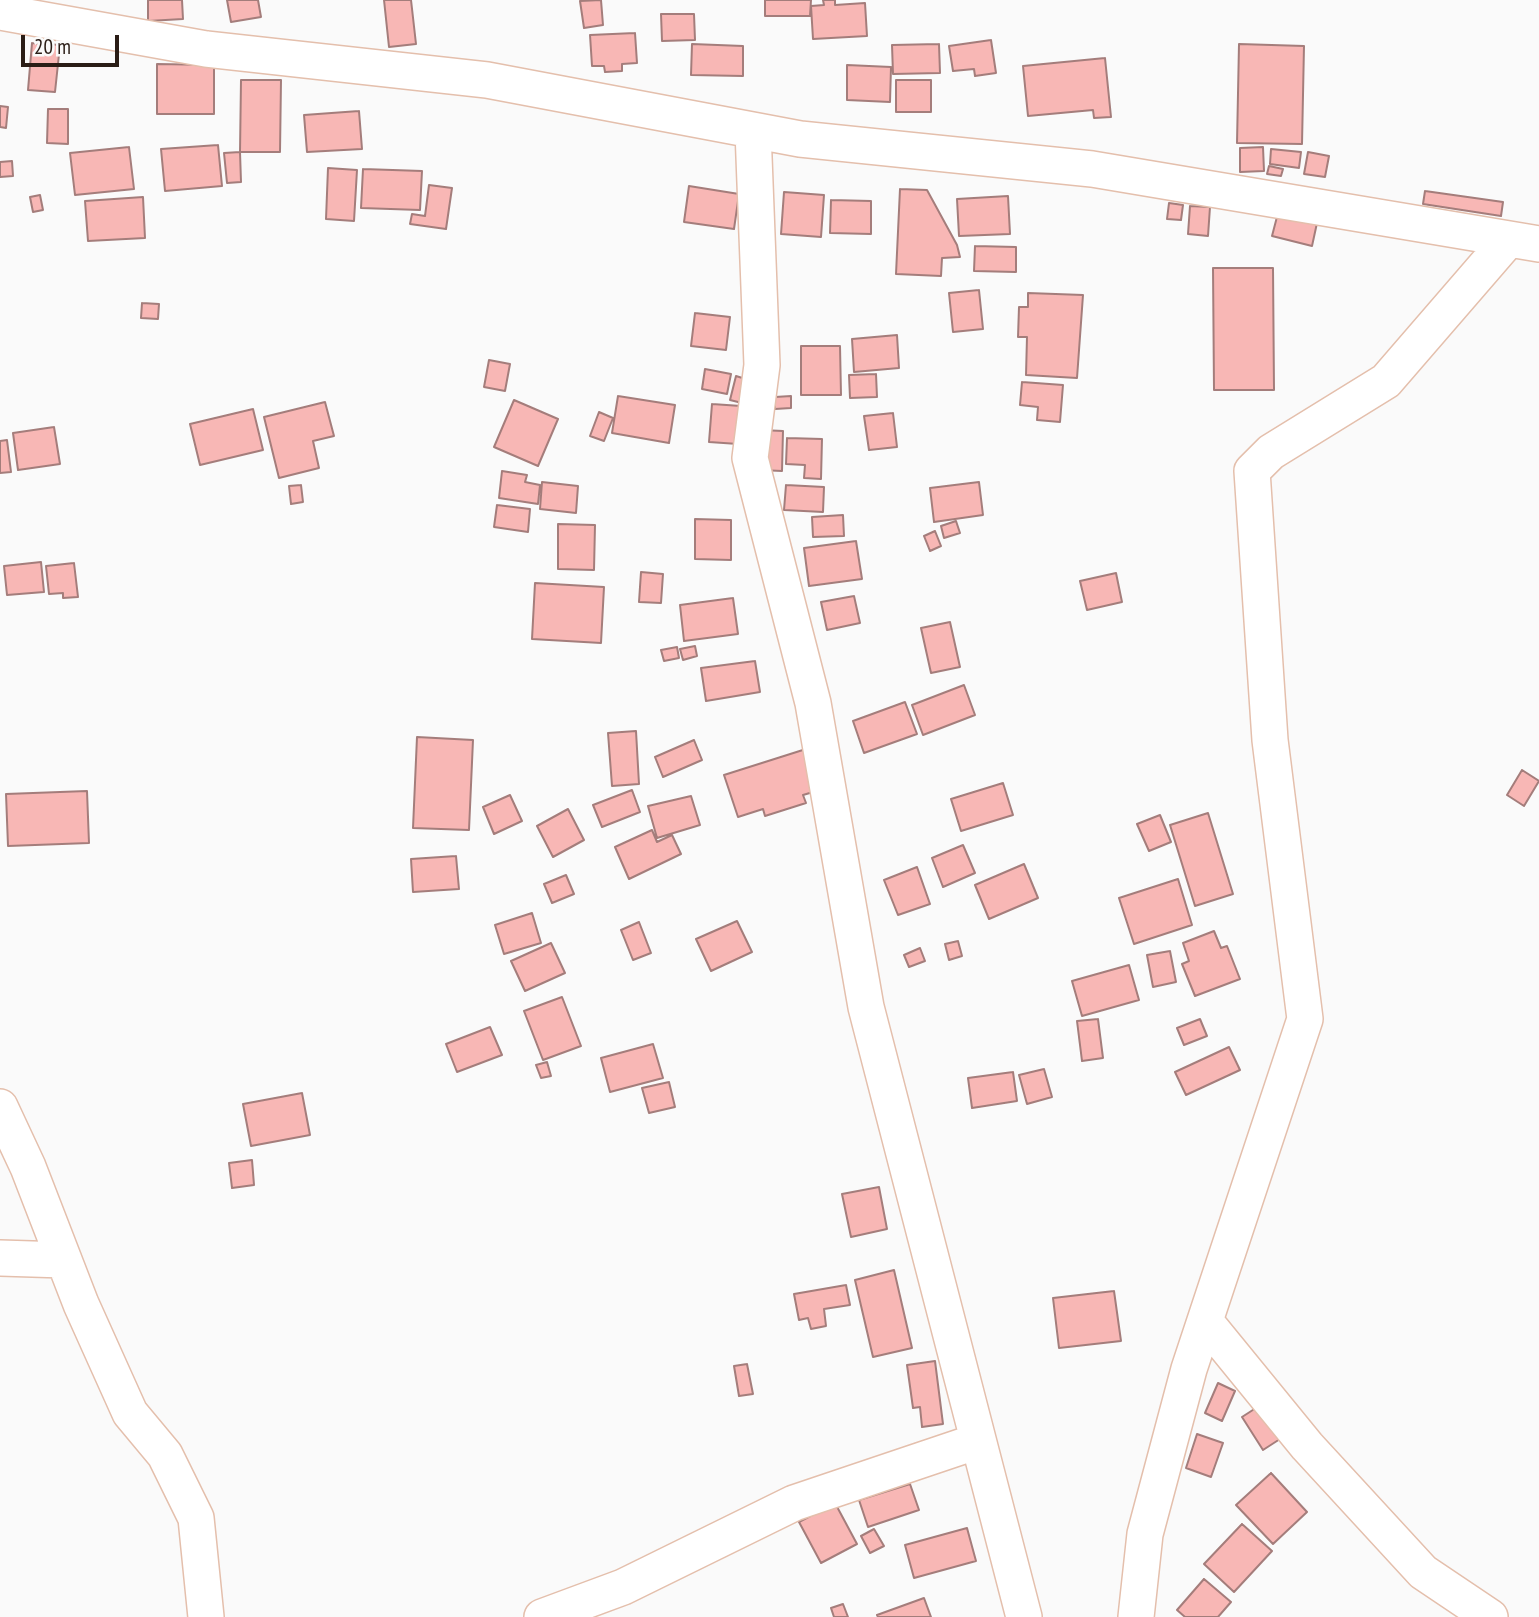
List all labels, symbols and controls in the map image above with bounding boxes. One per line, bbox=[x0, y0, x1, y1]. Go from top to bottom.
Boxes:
scale bar bbox=[24, 21, 122, 65]
text: 20 m bbox=[34, 33, 71, 60]

